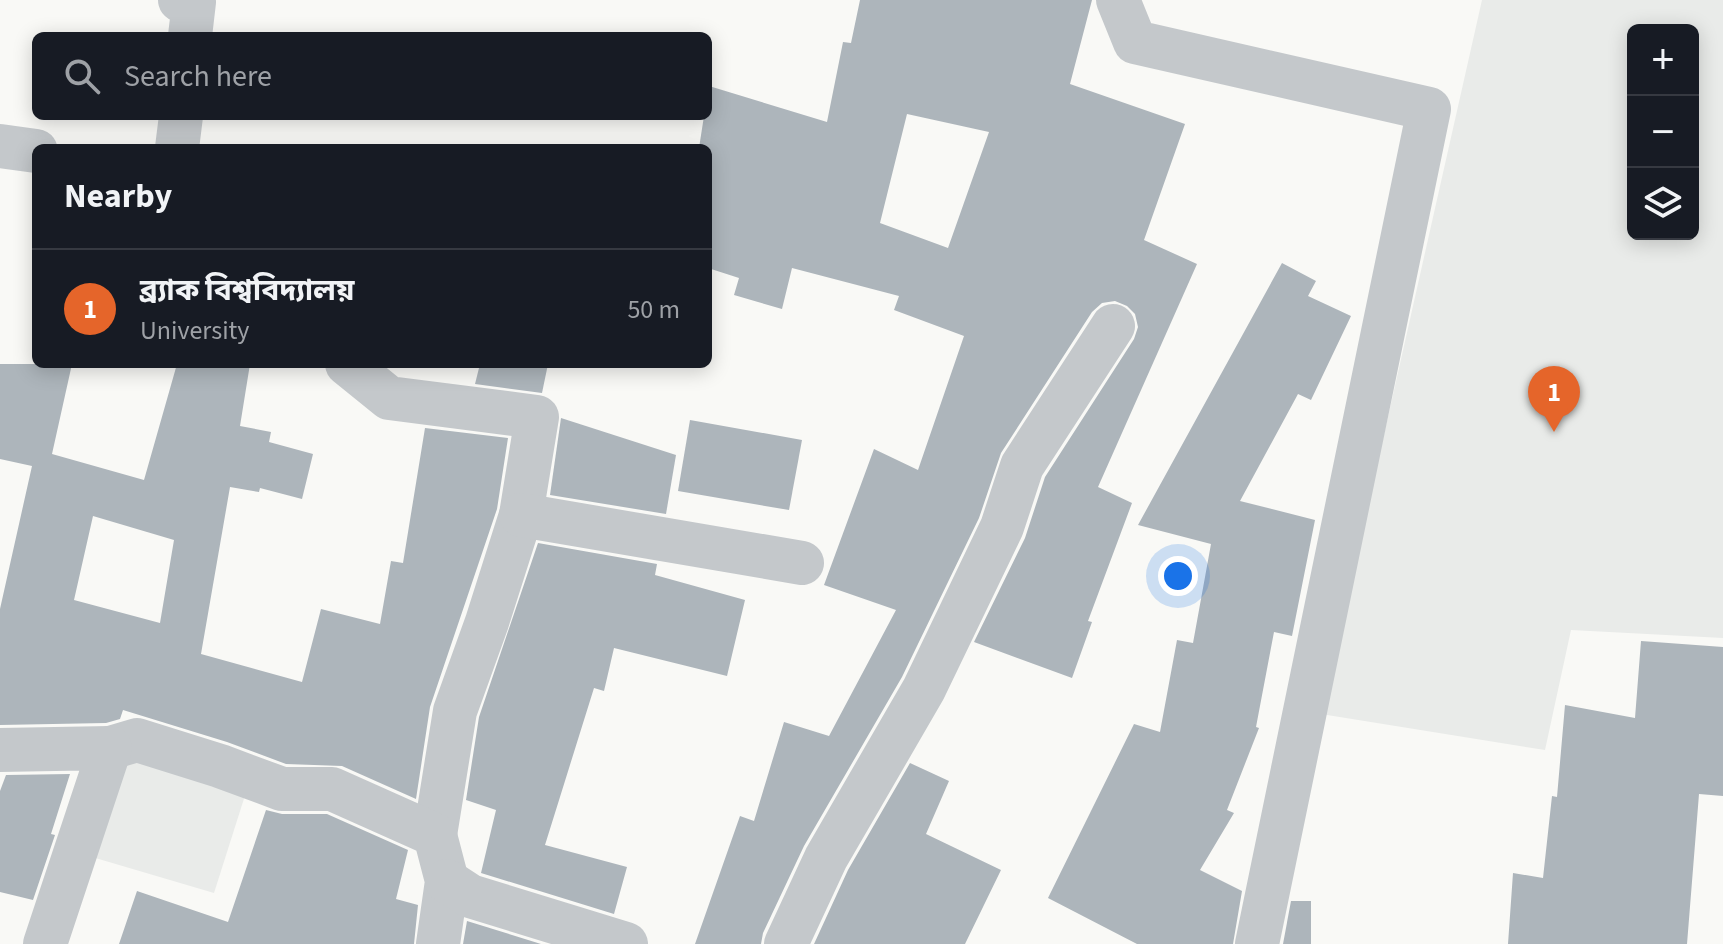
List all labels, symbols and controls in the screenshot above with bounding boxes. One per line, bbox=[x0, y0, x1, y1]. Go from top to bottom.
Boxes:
map controls bbox=[1627, 24, 1699, 240]
button: + bbox=[1627, 24, 1699, 96]
search box bbox=[32, 32, 712, 120]
icon: search bbox=[60, 54, 104, 98]
text: Search here bbox=[124, 55, 272, 98]
button: − bbox=[1627, 96, 1699, 168]
button: layers bbox=[1627, 168, 1699, 240]
text: Nearby bbox=[64, 172, 172, 221]
text: ব্র্যাক বিশ্ববিদ্যালয় bbox=[140, 269, 354, 312]
text: 1 bbox=[83, 291, 97, 328]
text: 50 m bbox=[627, 291, 680, 328]
text: University bbox=[140, 312, 249, 349]
pin: 1 bbox=[1528, 366, 1580, 432]
your location bbox=[1158, 556, 1198, 596]

